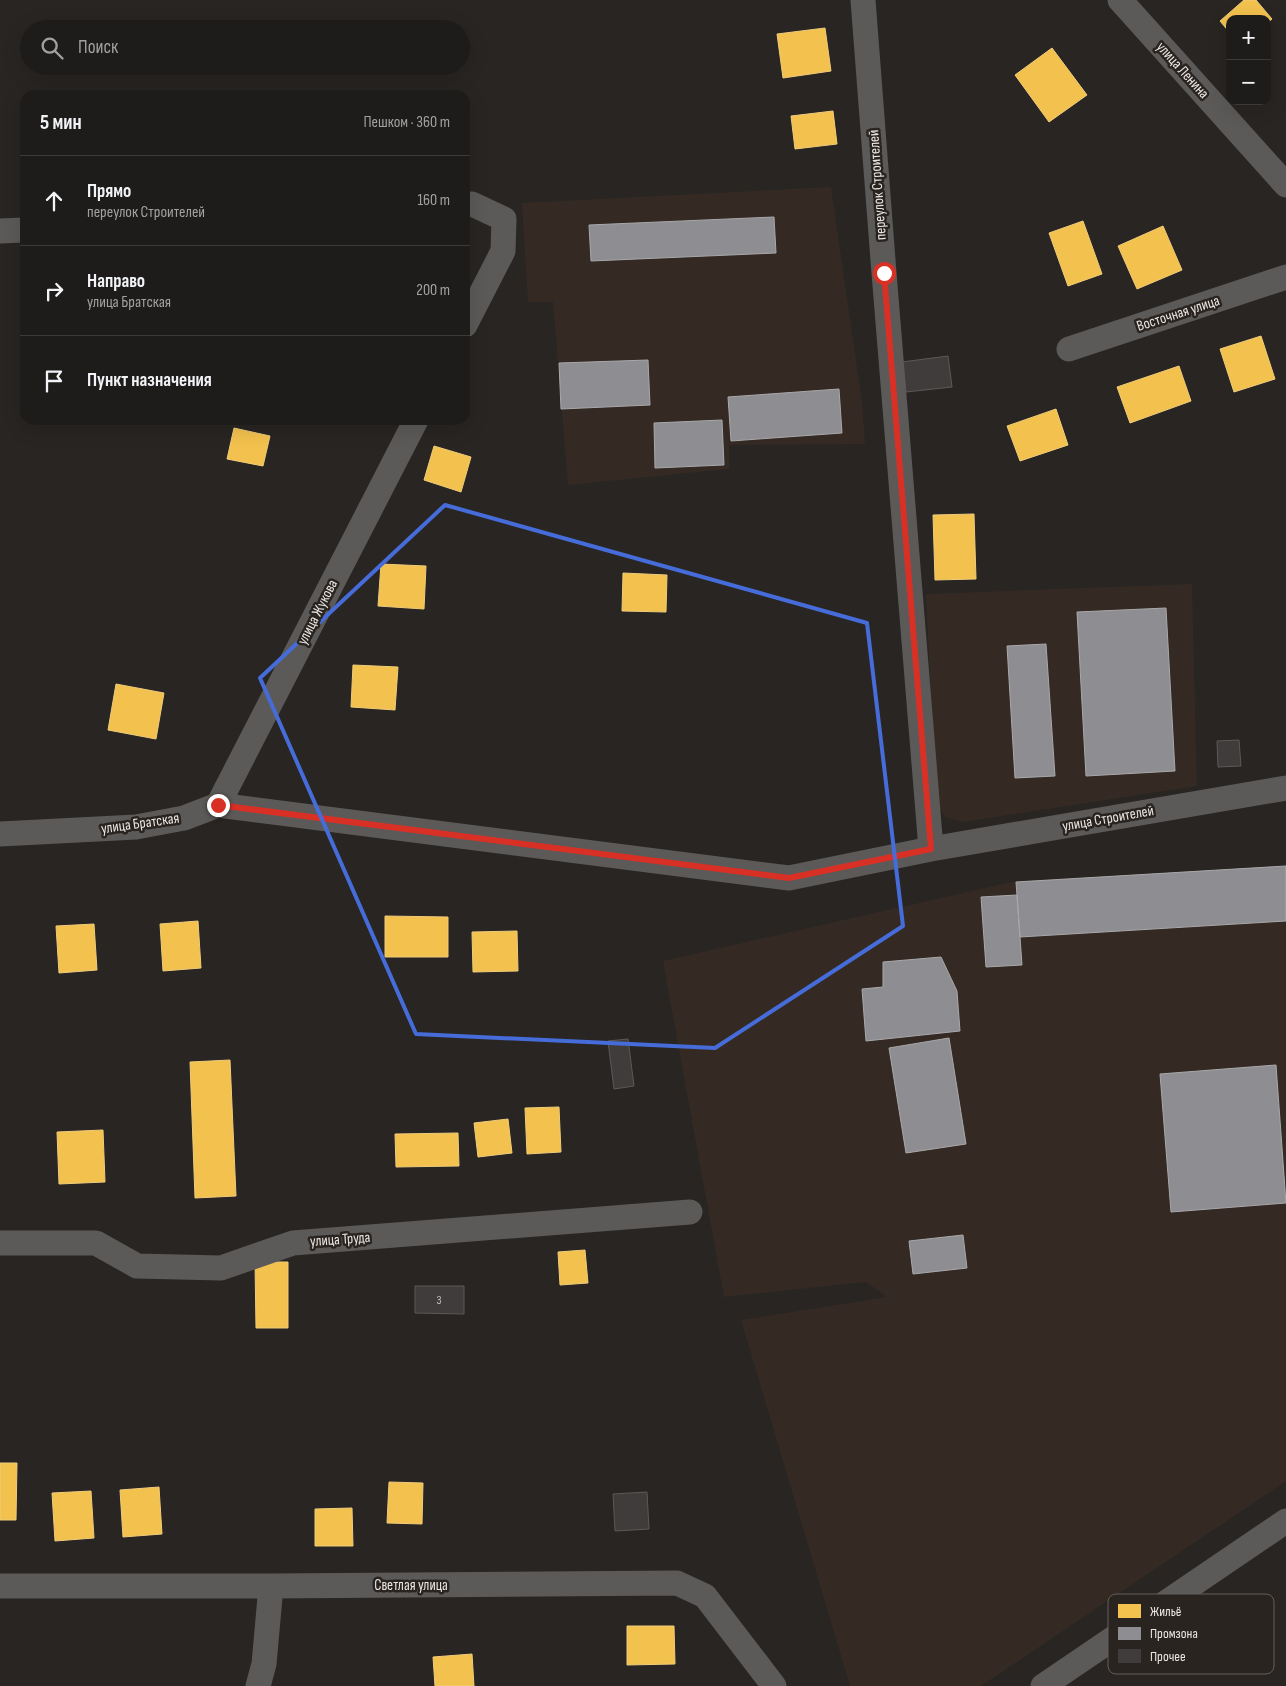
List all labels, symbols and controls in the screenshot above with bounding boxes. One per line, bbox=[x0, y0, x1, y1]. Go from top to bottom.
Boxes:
map controls bbox=[1226, 15, 1271, 105]
button: + bbox=[1226, 15, 1271, 60]
search box bbox=[20, 20, 470, 75]
icon: search bbox=[38, 34, 66, 62]
text: Поиск bbox=[78, 36, 118, 59]
street label: улица Ленина bbox=[1152, 38, 1213, 103]
button: − bbox=[1226, 60, 1271, 105]
text: 5 мин bbox=[40, 110, 82, 135]
text: Пешком · 360 m bbox=[364, 113, 450, 132]
street label: переулок Строителей bbox=[864, 129, 891, 241]
text: Прямо bbox=[87, 180, 131, 203]
icon: ahead bbox=[40, 187, 68, 215]
text: 160 m bbox=[417, 191, 450, 210]
text: переулок Строителей bbox=[87, 203, 205, 222]
route start bbox=[873, 262, 896, 285]
text: Направо bbox=[87, 270, 145, 293]
icon: right bbox=[40, 277, 68, 305]
text: 200 m bbox=[416, 281, 450, 300]
street label: Восточная улица bbox=[1134, 291, 1222, 336]
text: улица Братская bbox=[87, 293, 171, 312]
icon: arrive bbox=[40, 367, 68, 395]
text: Пункт назначения bbox=[87, 369, 212, 392]
street label: улица Жукова bbox=[293, 576, 342, 648]
route end bbox=[207, 794, 230, 817]
street label: улица Строителей bbox=[1061, 801, 1155, 836]
street label: улица Братская bbox=[100, 809, 181, 838]
street label: улица Труда bbox=[309, 1228, 371, 1251]
house number: 3 bbox=[436, 1293, 442, 1308]
street label: Светлая улица bbox=[374, 1576, 448, 1595]
legend bbox=[1108, 1594, 1274, 1674]
text: Жильё bbox=[1150, 1603, 1181, 1620]
text: Промзона bbox=[1150, 1625, 1198, 1642]
text: Прочее bbox=[1150, 1648, 1186, 1665]

